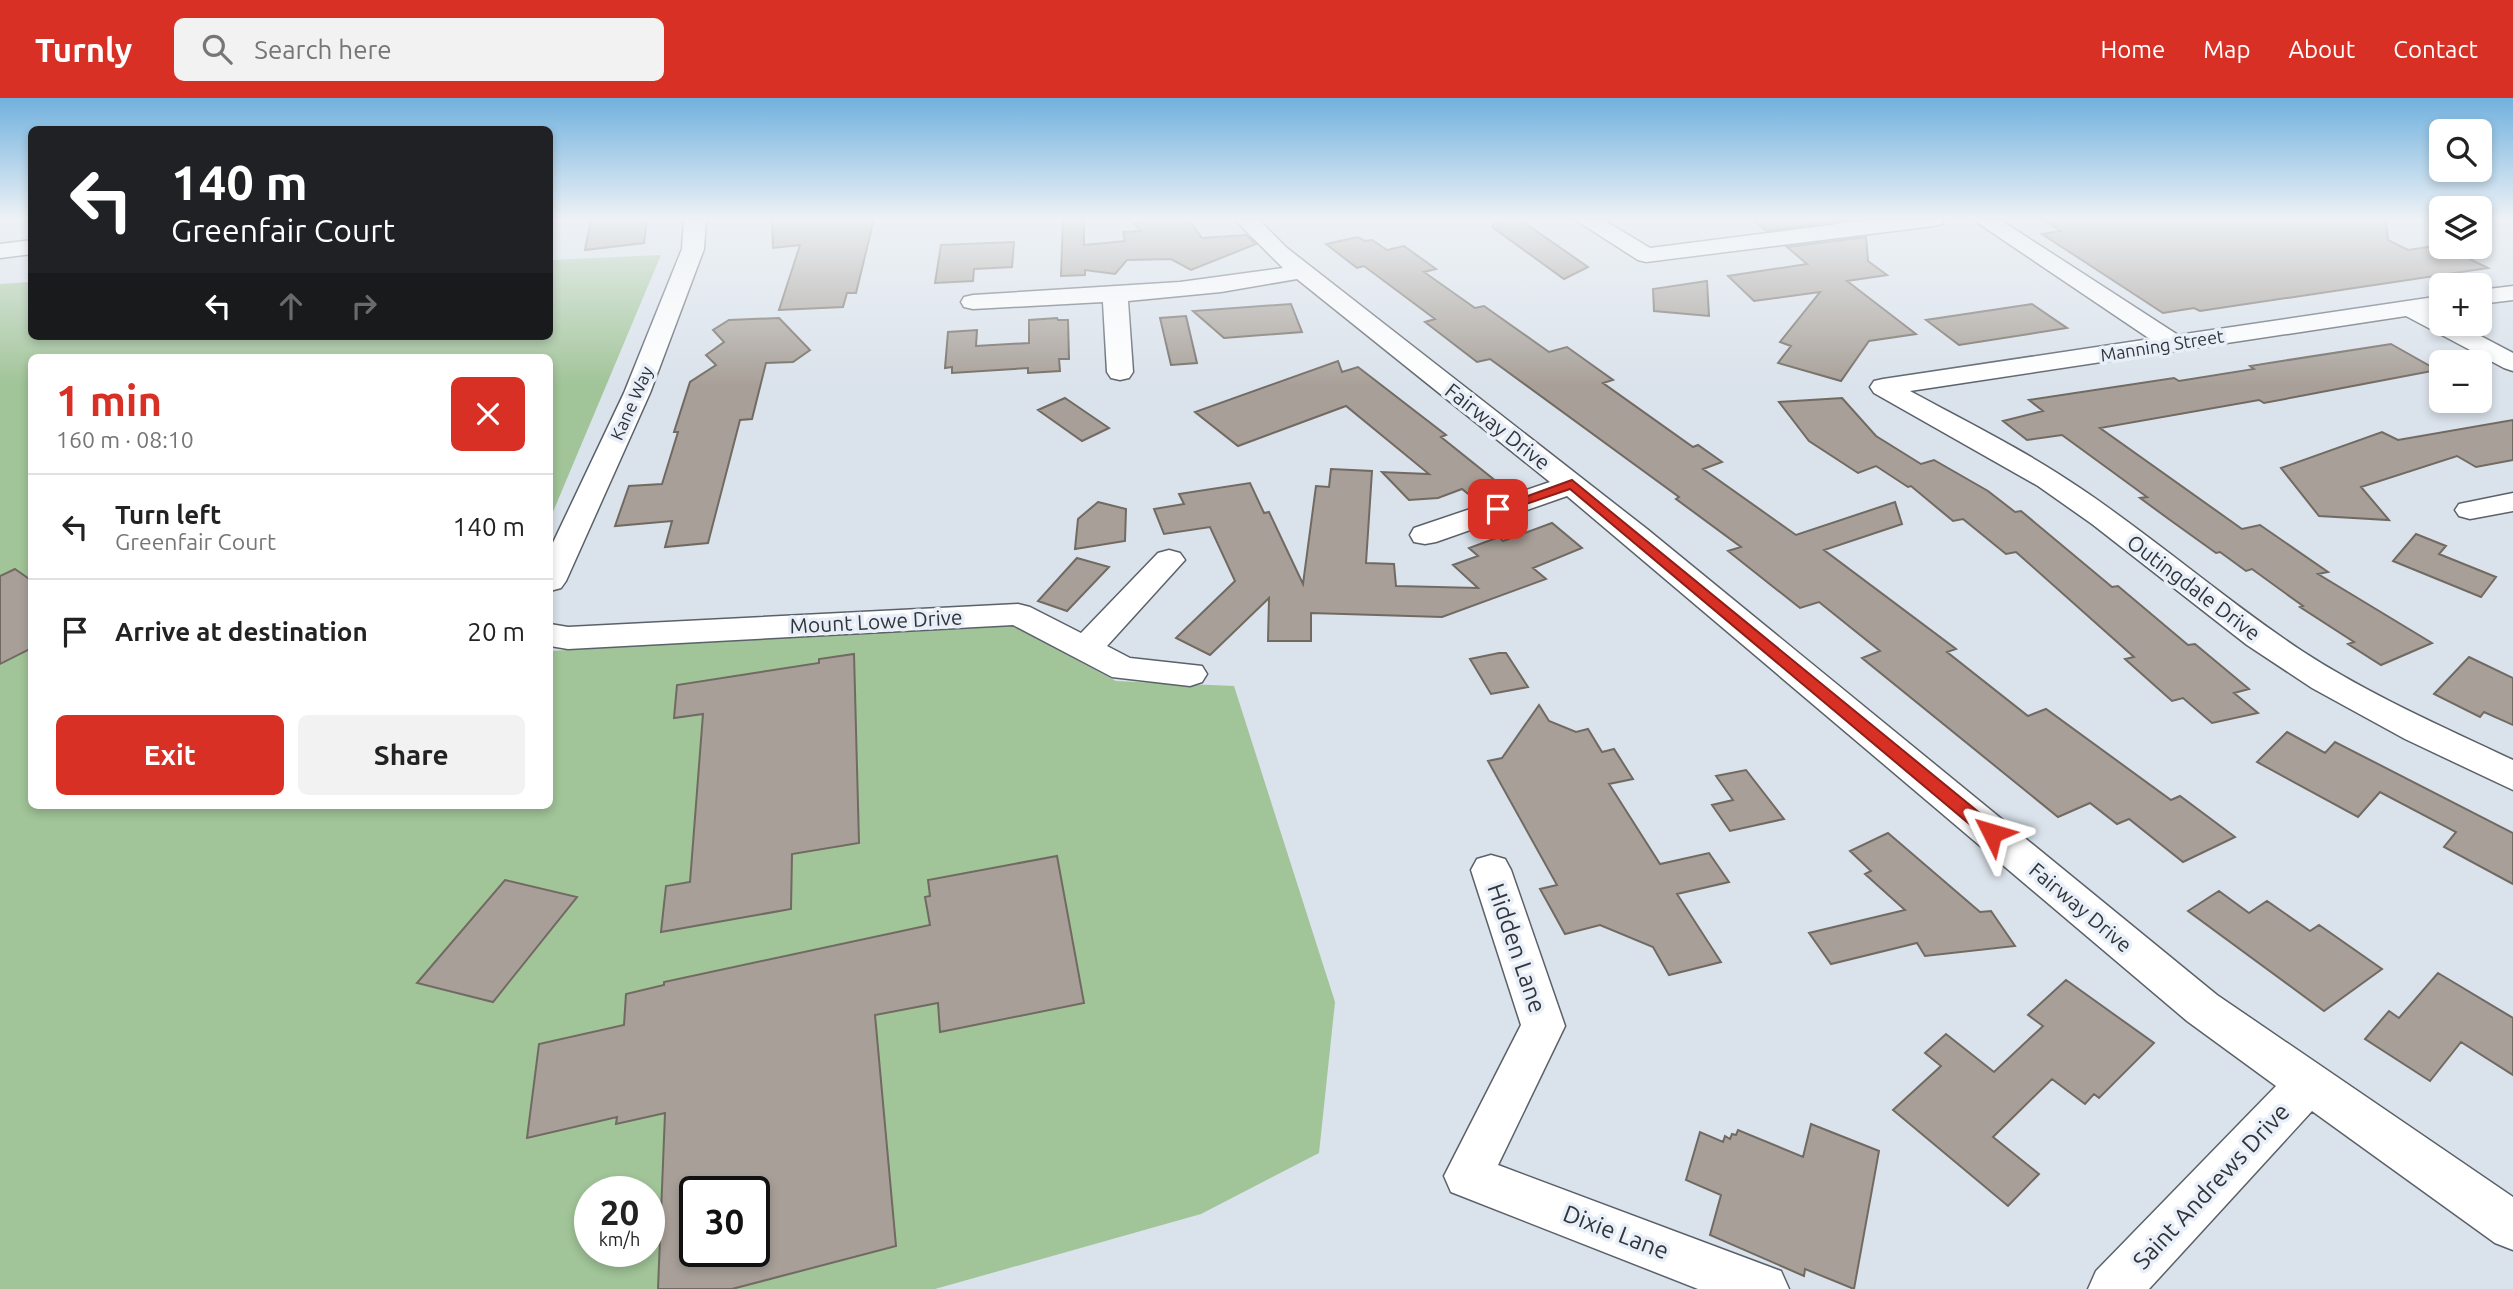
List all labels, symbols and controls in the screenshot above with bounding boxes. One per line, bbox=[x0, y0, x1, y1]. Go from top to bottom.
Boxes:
search box bbox=[174, 18, 664, 81]
icon: search bbox=[198, 30, 236, 68]
text: Turnly bbox=[35, 31, 132, 68]
text: Search here bbox=[254, 35, 392, 64]
text: Home bbox=[2100, 36, 2165, 63]
text: Map bbox=[2203, 36, 2250, 63]
text: About bbox=[2288, 36, 2355, 63]
text: Contact bbox=[2393, 36, 2478, 63]
map controls bbox=[2429, 119, 2492, 413]
button: search bbox=[2429, 119, 2492, 182]
icon: left bbox=[56, 154, 147, 245]
text: 140 m bbox=[171, 154, 308, 209]
button: layers bbox=[2429, 196, 2492, 259]
text: Greenfair Court bbox=[171, 212, 395, 248]
button: + bbox=[2429, 273, 2492, 336]
icon: left bbox=[199, 287, 237, 325]
icon: ahead bbox=[272, 287, 310, 325]
icon: right bbox=[345, 287, 383, 325]
street label: Manning Street bbox=[2099, 325, 2225, 365]
button: − bbox=[2429, 350, 2492, 413]
street label: Kane Way bbox=[606, 363, 656, 443]
text: 1 min bbox=[56, 377, 162, 424]
button: close bbox=[451, 377, 525, 451]
street label: Fairway Drive bbox=[1441, 378, 1555, 474]
text: 160 m · 08:10 bbox=[56, 427, 194, 452]
pin bbox=[1468, 479, 1528, 539]
icon: arrive bbox=[1479, 490, 1517, 528]
text: Turn left bbox=[115, 500, 221, 529]
icon: left bbox=[56, 508, 94, 546]
text: 140 m bbox=[453, 512, 525, 541]
text: Greenfair Court bbox=[115, 529, 276, 554]
street label: Outingdale Drive bbox=[2123, 529, 2265, 645]
street label: Mount Lowe Drive bbox=[789, 604, 963, 638]
icon: arrive bbox=[56, 613, 94, 651]
text: Arrive at destination bbox=[115, 617, 368, 646]
text: 20 m bbox=[467, 617, 525, 646]
button: Exit bbox=[56, 715, 284, 795]
button: Share bbox=[298, 715, 525, 795]
position arrow bbox=[1955, 796, 2029, 870]
street label: Fairway Drive bbox=[2025, 857, 2137, 957]
street label: Hidden Lane bbox=[1482, 880, 1552, 1016]
street label: Saint Andrews Drive bbox=[2127, 1098, 2295, 1274]
speed limit sign: 30 bbox=[679, 1176, 770, 1267]
text: 20 bbox=[600, 1192, 639, 1232]
street label: Dixie Lane bbox=[1559, 1200, 1673, 1264]
text: km/h bbox=[599, 1229, 640, 1249]

